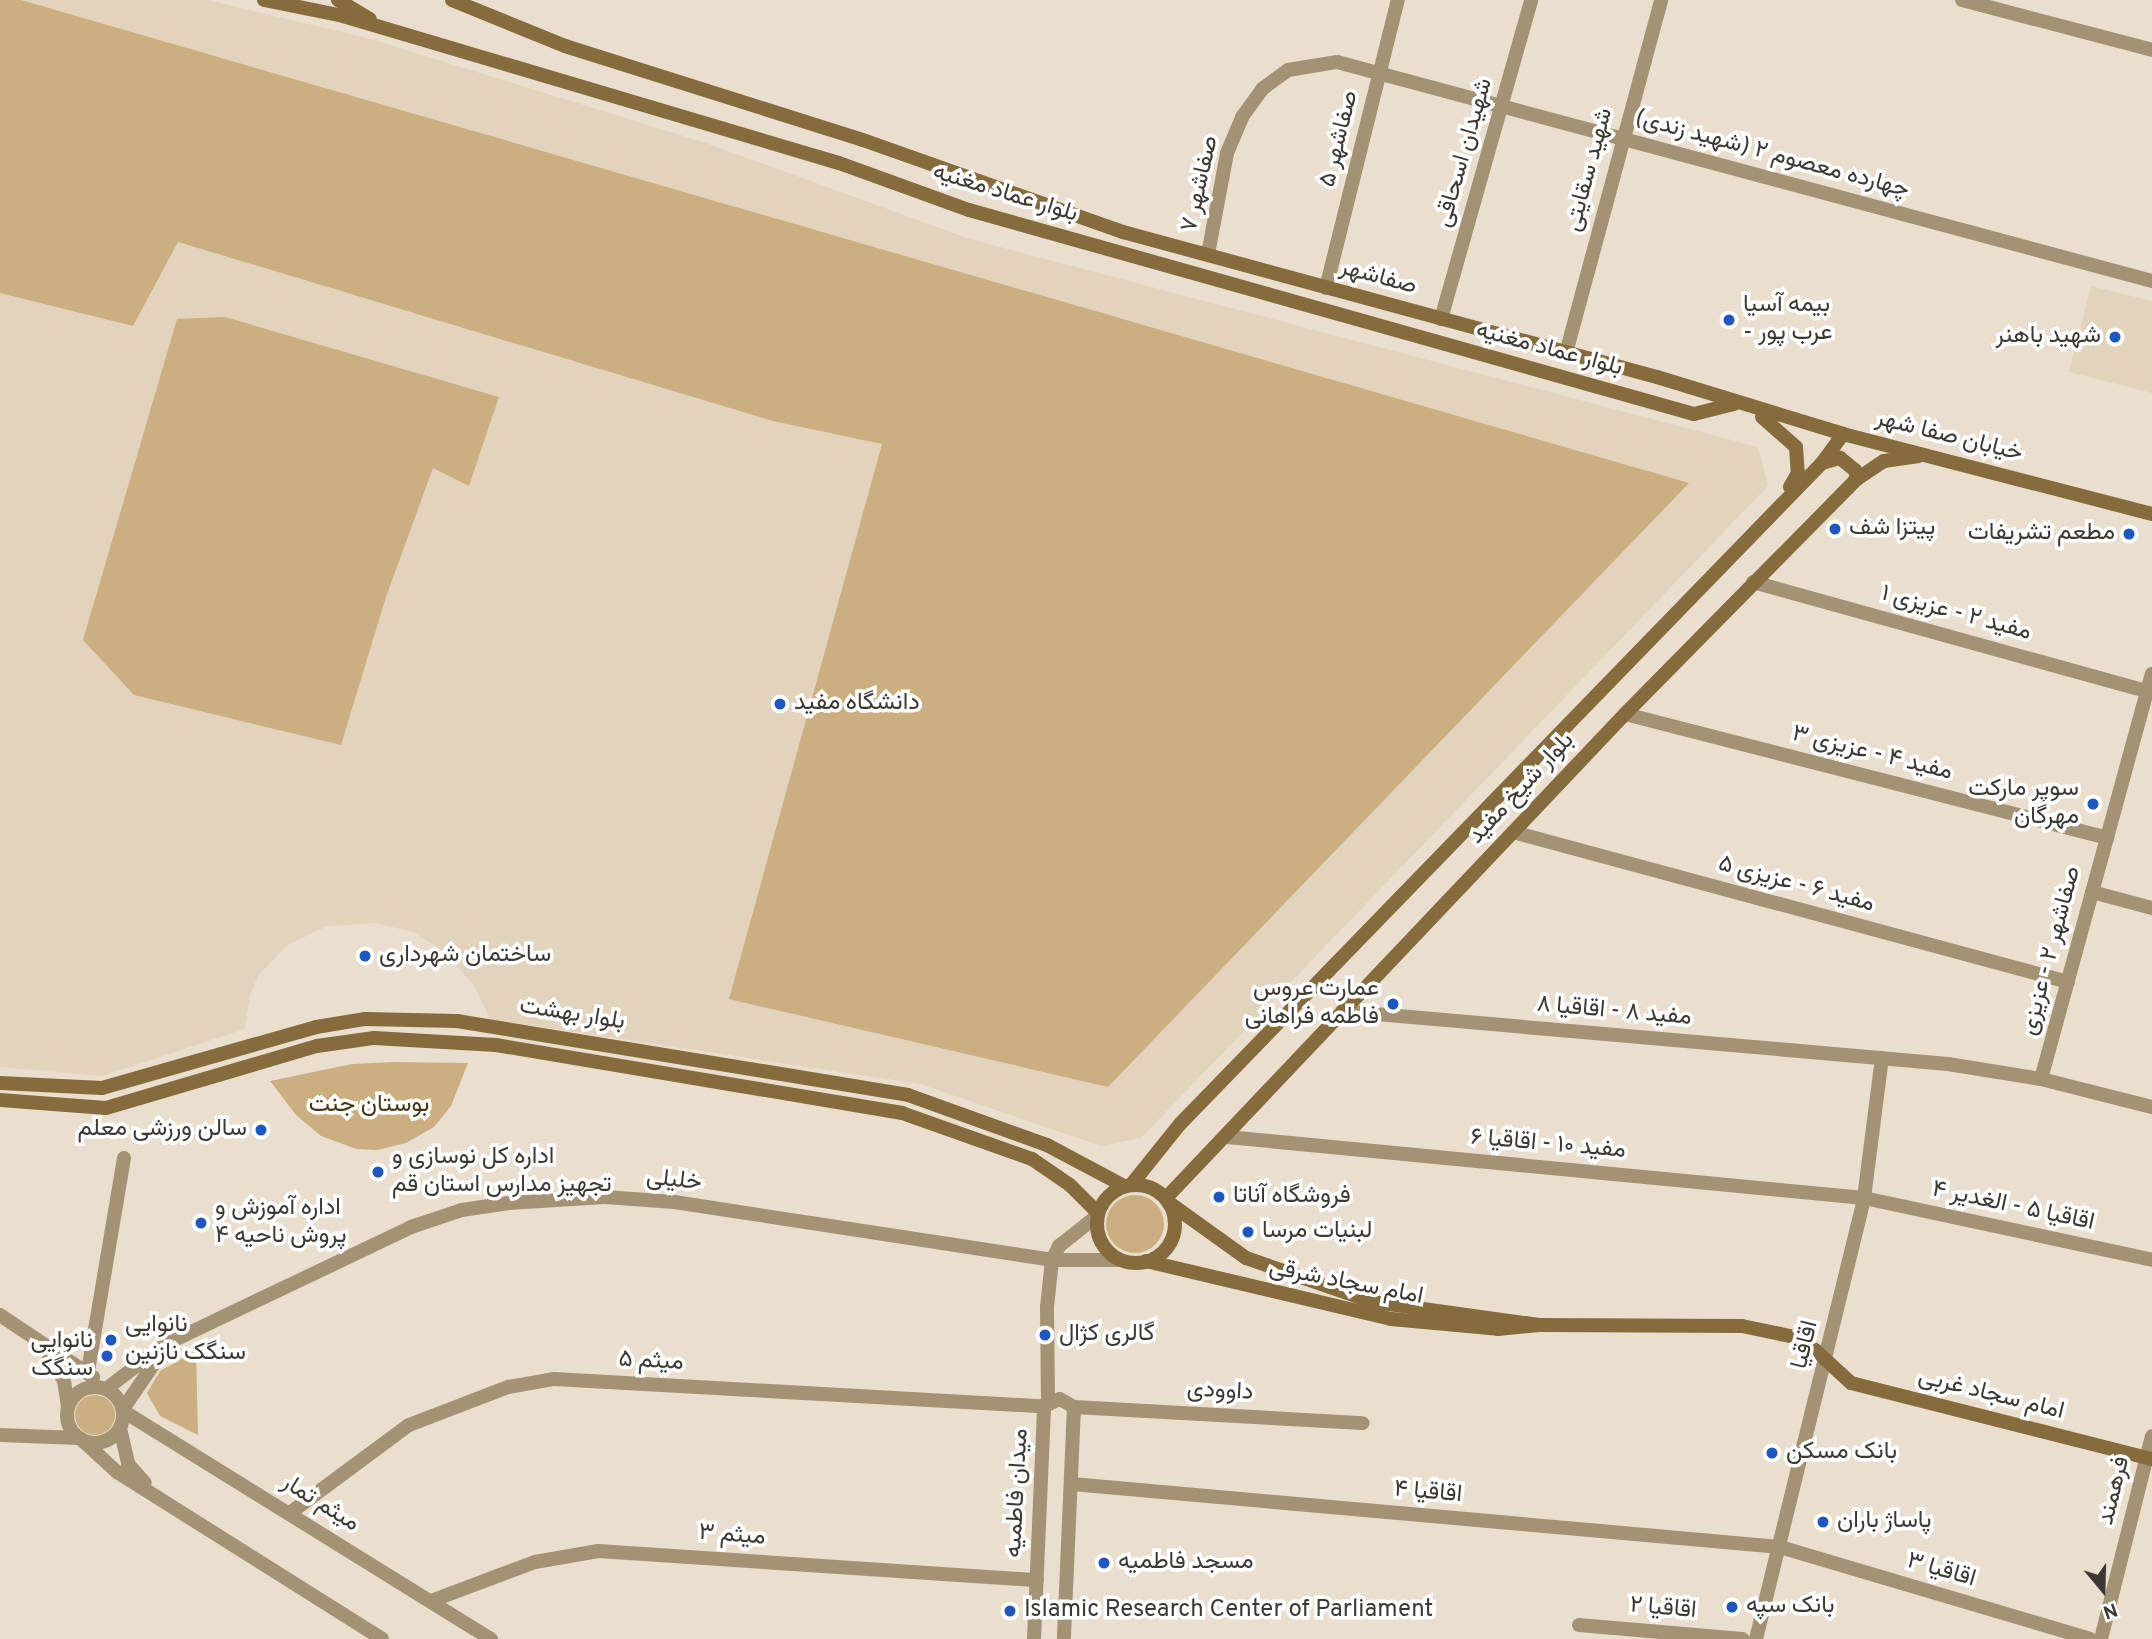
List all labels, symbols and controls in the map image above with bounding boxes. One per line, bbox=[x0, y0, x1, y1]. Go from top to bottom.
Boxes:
street label: شهیدان اسحاقی bbox=[1430, 75, 1500, 231]
street label: صفاشهر ۵ bbox=[1314, 88, 1366, 190]
street label: شهید سقایتی bbox=[1560, 105, 1620, 235]
street label: چهارده معصوم ۲ (شهید زندی) bbox=[1632, 105, 1912, 205]
street label: صفاشهر ۷ bbox=[1176, 133, 1226, 235]
street label: بلوار عماد مغنیه bbox=[929, 158, 1081, 230]
street label: صفاشهر bbox=[1336, 254, 1420, 302]
place label: بیمه آسیا - عرب پور bbox=[1743, 292, 1832, 348]
marker: بیمه آسیا - عرب پور bbox=[1721, 312, 1737, 328]
street label: بلوار عماد مغنیه bbox=[1473, 317, 1625, 383]
place label: شهید باهنر bbox=[1996, 323, 2101, 351]
marker: شهید باهنر bbox=[2107, 329, 2123, 345]
street label: خیابان صفا شهر bbox=[1873, 405, 2025, 469]
place label: پیتزا شف bbox=[1849, 515, 1935, 543]
place label: مطعم تشريفات bbox=[1968, 520, 2115, 548]
marker: پیتزا شف bbox=[1827, 521, 1843, 537]
marker: مطعم تشريفات bbox=[2121, 526, 2137, 542]
street label: مفید ۲ - عزیزی ۱ bbox=[1878, 580, 2034, 648]
place label: دانشگاه مفید bbox=[794, 690, 920, 718]
marker: دانشگاه مفید bbox=[772, 696, 788, 712]
street label: مفید ۴ - عزیزی ۳ bbox=[1789, 720, 1955, 788]
street label: بلوار شیخ مفید bbox=[1463, 727, 1581, 851]
place label: سوپر مارکت مهرگان bbox=[1968, 776, 2079, 832]
marker: سوپر مارکت مهرگان bbox=[2085, 796, 2101, 812]
street label: مفید ۶ - عزیزی ۵ bbox=[1715, 850, 1877, 920]
street label: صفاشهر ۲ - عزیزی bbox=[2016, 863, 2088, 1039]
place label: ساختمان شهرداری bbox=[379, 942, 551, 970]
marker: ساختمان شهرداری bbox=[357, 948, 373, 964]
place label: عمارت عروس فاطمه فراهانی bbox=[1245, 976, 1379, 1032]
street label: مفید ۸ - اقاقیا ۸ bbox=[1535, 991, 1693, 1033]
street label: بلوار بهشت bbox=[517, 992, 627, 1038]
marker: عمارت عروس فاطمه فراهانی bbox=[1385, 996, 1401, 1012]
park label: بوستان جنت bbox=[309, 1092, 429, 1120]
place label: سالن ورزشی معلم bbox=[78, 1116, 247, 1144]
marker: سالن ورزشی معلم bbox=[253, 1122, 269, 1138]
street label: مفید ۱۰ - اقاقیا ۶ bbox=[1469, 1124, 1627, 1166]
place label: اداره کل نوسازی و تجهیز مدارس استان قم bbox=[392, 1144, 612, 1200]
marker: اداره کل نوسازی و تجهیز مدارس استان قم bbox=[370, 1164, 386, 1180]
street label: خلیلی bbox=[645, 1164, 703, 1198]
street label: اقاقیا ۵ - الغدیر ۴ bbox=[1929, 1176, 2097, 1238]
place label: فروشگاه آناتا bbox=[1233, 1183, 1351, 1211]
marker: فروشگاه آناتا bbox=[1211, 1189, 1227, 1205]
place label: اداره آموزش و پروش ناحیه ۴ bbox=[215, 1195, 347, 1251]
marker: اداره آموزش و پروش ناحیه ۴ bbox=[193, 1215, 209, 1231]
place label: لبنیات مرسا bbox=[1262, 1218, 1372, 1246]
marker: لبنیات مرسا bbox=[1240, 1224, 1256, 1240]
street label: امام سجاد شرقی bbox=[1267, 1254, 1425, 1312]
place label: نانوایی سنگک نازنین bbox=[125, 1312, 246, 1368]
street label: اقاقیا bbox=[1786, 1318, 1826, 1372]
place label: گالری کژال bbox=[1059, 1321, 1155, 1349]
marker: گالری کژال bbox=[1037, 1327, 1053, 1343]
place label: نانوایی سنگک bbox=[30, 1328, 93, 1384]
marker: نانوایی سنگک نازنین bbox=[103, 1332, 119, 1348]
street label: میثم ۵ bbox=[618, 1346, 684, 1378]
marker: نانوایی سنگک bbox=[99, 1348, 115, 1364]
street label: امام سجاد غربی bbox=[1915, 1363, 2067, 1427]
street label: داوودی bbox=[1186, 1376, 1254, 1408]
street label: میدان فاطمیه bbox=[1000, 1428, 1036, 1558]
place label: بانک مسکن bbox=[1786, 1439, 1897, 1467]
marker: بانک مسکن bbox=[1764, 1445, 1780, 1461]
street label: فرهمند bbox=[2093, 1454, 2137, 1528]
street label: میثم تمار bbox=[276, 1469, 364, 1539]
street label: اقاقیا ۴ bbox=[1393, 1476, 1463, 1510]
place label: پاساژ باران bbox=[1837, 1508, 1932, 1536]
marker: پاساژ باران bbox=[1815, 1514, 1831, 1530]
street label: میثم ۳ bbox=[698, 1519, 766, 1553]
street label: اقاقیا ۳ bbox=[1903, 1547, 1979, 1595]
place label: مسجد فاطمیه bbox=[1118, 1549, 1254, 1577]
marker: مسجد فاطمیه bbox=[1096, 1555, 1112, 1571]
north arrow bbox=[2068, 1555, 2138, 1625]
street label: اقاقیا ۲ bbox=[1628, 1592, 1698, 1626]
place label: بانک سپه bbox=[1746, 1593, 1835, 1621]
text: N bbox=[2099, 1596, 2120, 1623]
place label: Islamic Research Center of Parliament bbox=[1024, 1597, 1433, 1625]
marker: بانک سپه bbox=[1724, 1599, 1740, 1615]
marker: Islamic Research Center of Parliament bbox=[1002, 1603, 1018, 1619]

